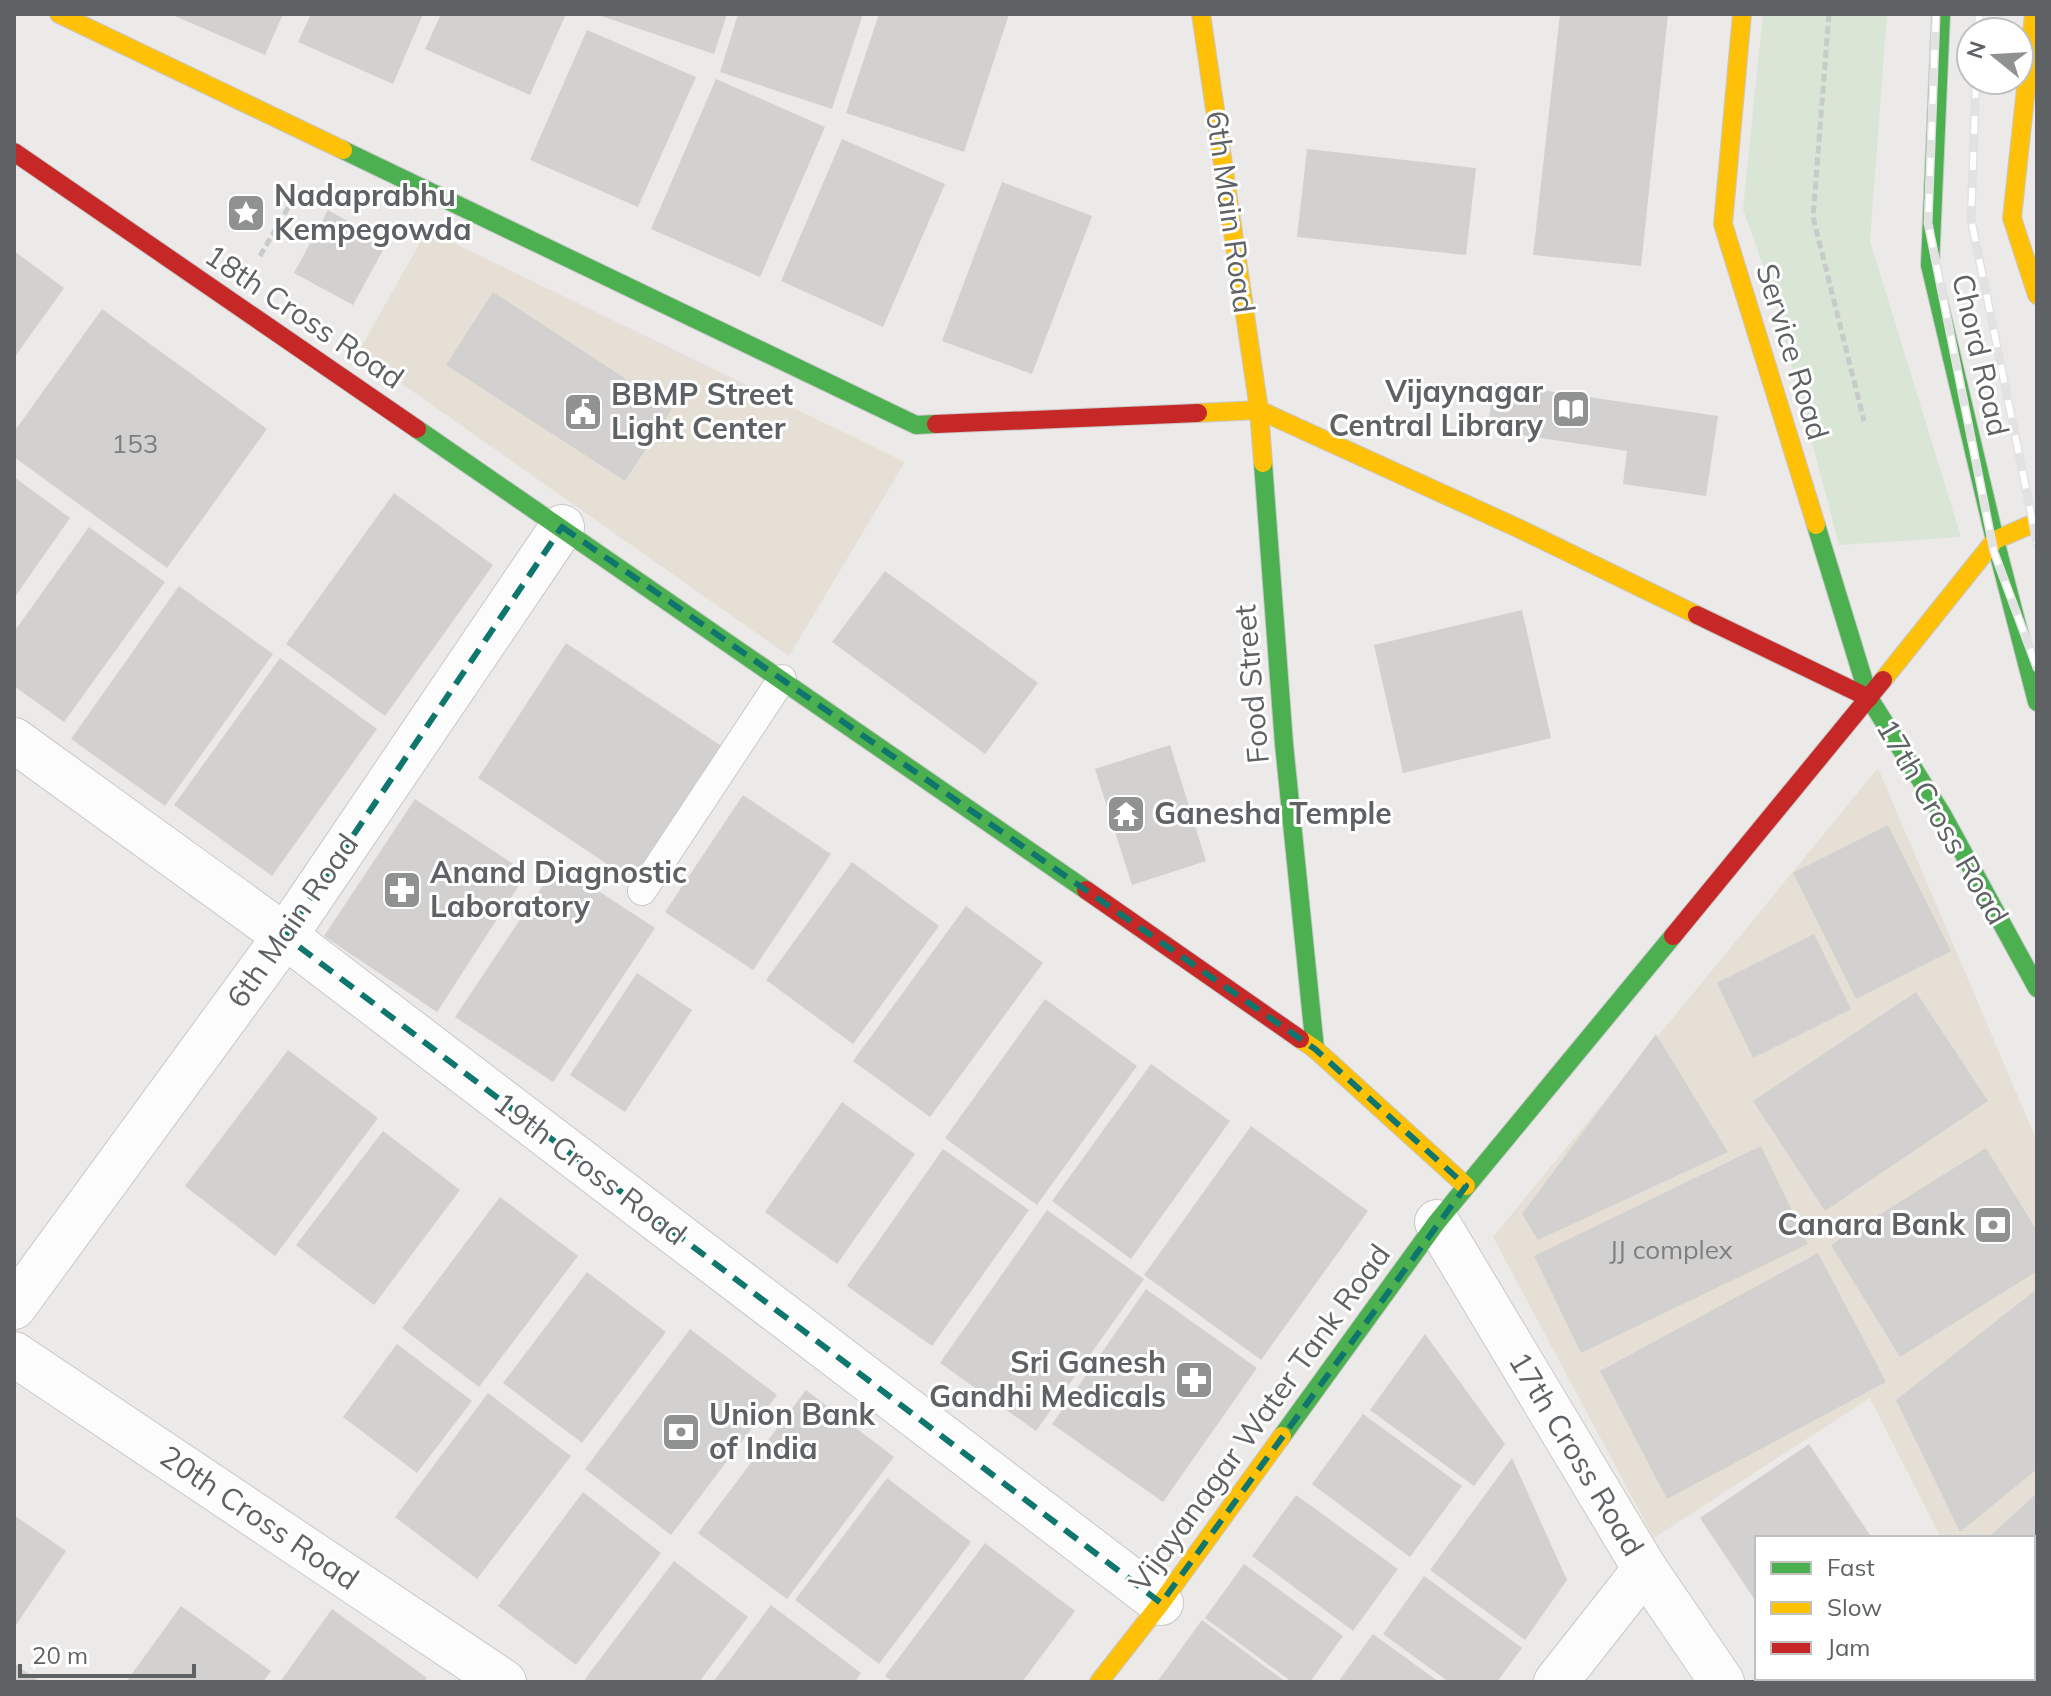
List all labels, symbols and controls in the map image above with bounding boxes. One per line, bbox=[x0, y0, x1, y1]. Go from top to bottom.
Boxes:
north arrow bbox=[1955, 16, 2035, 96]
text: N bbox=[1960, 38, 1992, 62]
street label: 6th Main Road bbox=[1198, 108, 1264, 315]
place label: Nadaprabhu Kempegowda bbox=[274, 176, 472, 248]
place icon: Nadaprabhu Kempegowda bbox=[225, 192, 267, 234]
street label: 18th Cross Road bbox=[198, 236, 411, 397]
street label: Service Road bbox=[1748, 259, 1838, 444]
street label: Chord Road bbox=[1944, 270, 2018, 440]
place label: Vijaynagar Central Library bbox=[1329, 372, 1544, 444]
place label: BBMP Street Light Center bbox=[611, 375, 793, 447]
library icon: Vijaynagar Central Library bbox=[1550, 388, 1592, 430]
public building icon: BBMP Street Light Center bbox=[562, 391, 604, 433]
house number: 153 bbox=[112, 427, 158, 460]
street label: Food Street bbox=[1225, 603, 1277, 765]
street label: 17th Cross Road bbox=[1869, 712, 2017, 931]
temple icon: Ganesha Temple bbox=[1105, 793, 1147, 835]
place label: Ganesha Temple bbox=[1154, 794, 1392, 832]
street label: 6th Main Road bbox=[218, 826, 366, 1015]
place label: Anand Diagnostic Laboratory bbox=[430, 853, 687, 925]
pharmacy icon: Anand Diagnostic Laboratory bbox=[381, 869, 423, 911]
street label: 19th Cross Road bbox=[487, 1083, 694, 1253]
bank icon: Canara Bank bbox=[1972, 1204, 2014, 1246]
place label: Canara Bank bbox=[1777, 1205, 1966, 1243]
house number: JJ complex bbox=[1609, 1233, 1733, 1266]
street label: Vijayanagar Water Tank Road bbox=[1120, 1236, 1398, 1599]
place label: Sri Ganesh Gandhi Medicals bbox=[929, 1343, 1166, 1415]
street label: 17th Cross Road bbox=[1501, 1345, 1653, 1562]
pharmacy icon: Sri Ganesh Gandhi Medicals bbox=[1173, 1359, 1215, 1401]
place label: Union Bank of India bbox=[709, 1395, 877, 1467]
bank icon: Union Bank of India bbox=[660, 1411, 702, 1453]
street label: 20th Cross Road bbox=[153, 1437, 366, 1598]
legend bbox=[1755, 1536, 2035, 1680]
text: Fast bbox=[1827, 1552, 1875, 1582]
text: Slow bbox=[1827, 1592, 1882, 1622]
scale bar bbox=[20, 1628, 194, 1678]
text: Jam bbox=[1827, 1632, 1870, 1662]
text: 20 m bbox=[32, 1640, 88, 1670]

